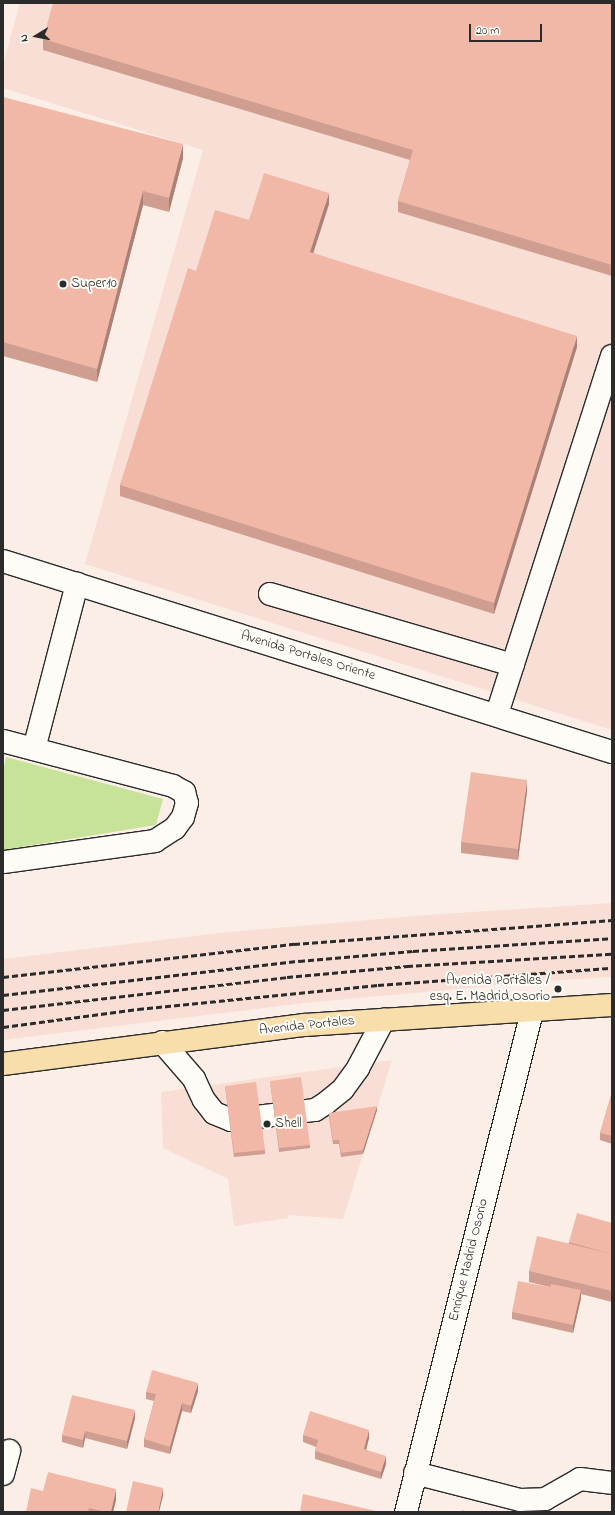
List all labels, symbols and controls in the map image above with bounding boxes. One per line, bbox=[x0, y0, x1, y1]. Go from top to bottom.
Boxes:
north arrow bbox=[16, 16, 56, 56]
scale bar bbox=[471, 16, 544, 42]
text: 20 m bbox=[476, 22, 499, 40]
text: N bbox=[16, 33, 33, 43]
place label: Super10 bbox=[71, 276, 117, 292]
marker: Super10 bbox=[58, 279, 68, 289]
street label: Avenida Portales Oriente bbox=[239, 628, 377, 684]
place label: Avenida Portales / esq. E. Madrid Osorio bbox=[430, 973, 550, 1006]
marker: Avenida Portales / esq. E. Madrid Osorio bbox=[553, 984, 563, 994]
street label: Avenida Portales bbox=[258, 1013, 356, 1039]
place label: Shell bbox=[275, 1116, 302, 1132]
marker: Shell bbox=[262, 1119, 272, 1129]
street label: Enrique Madrid Osorio bbox=[446, 1197, 492, 1323]

